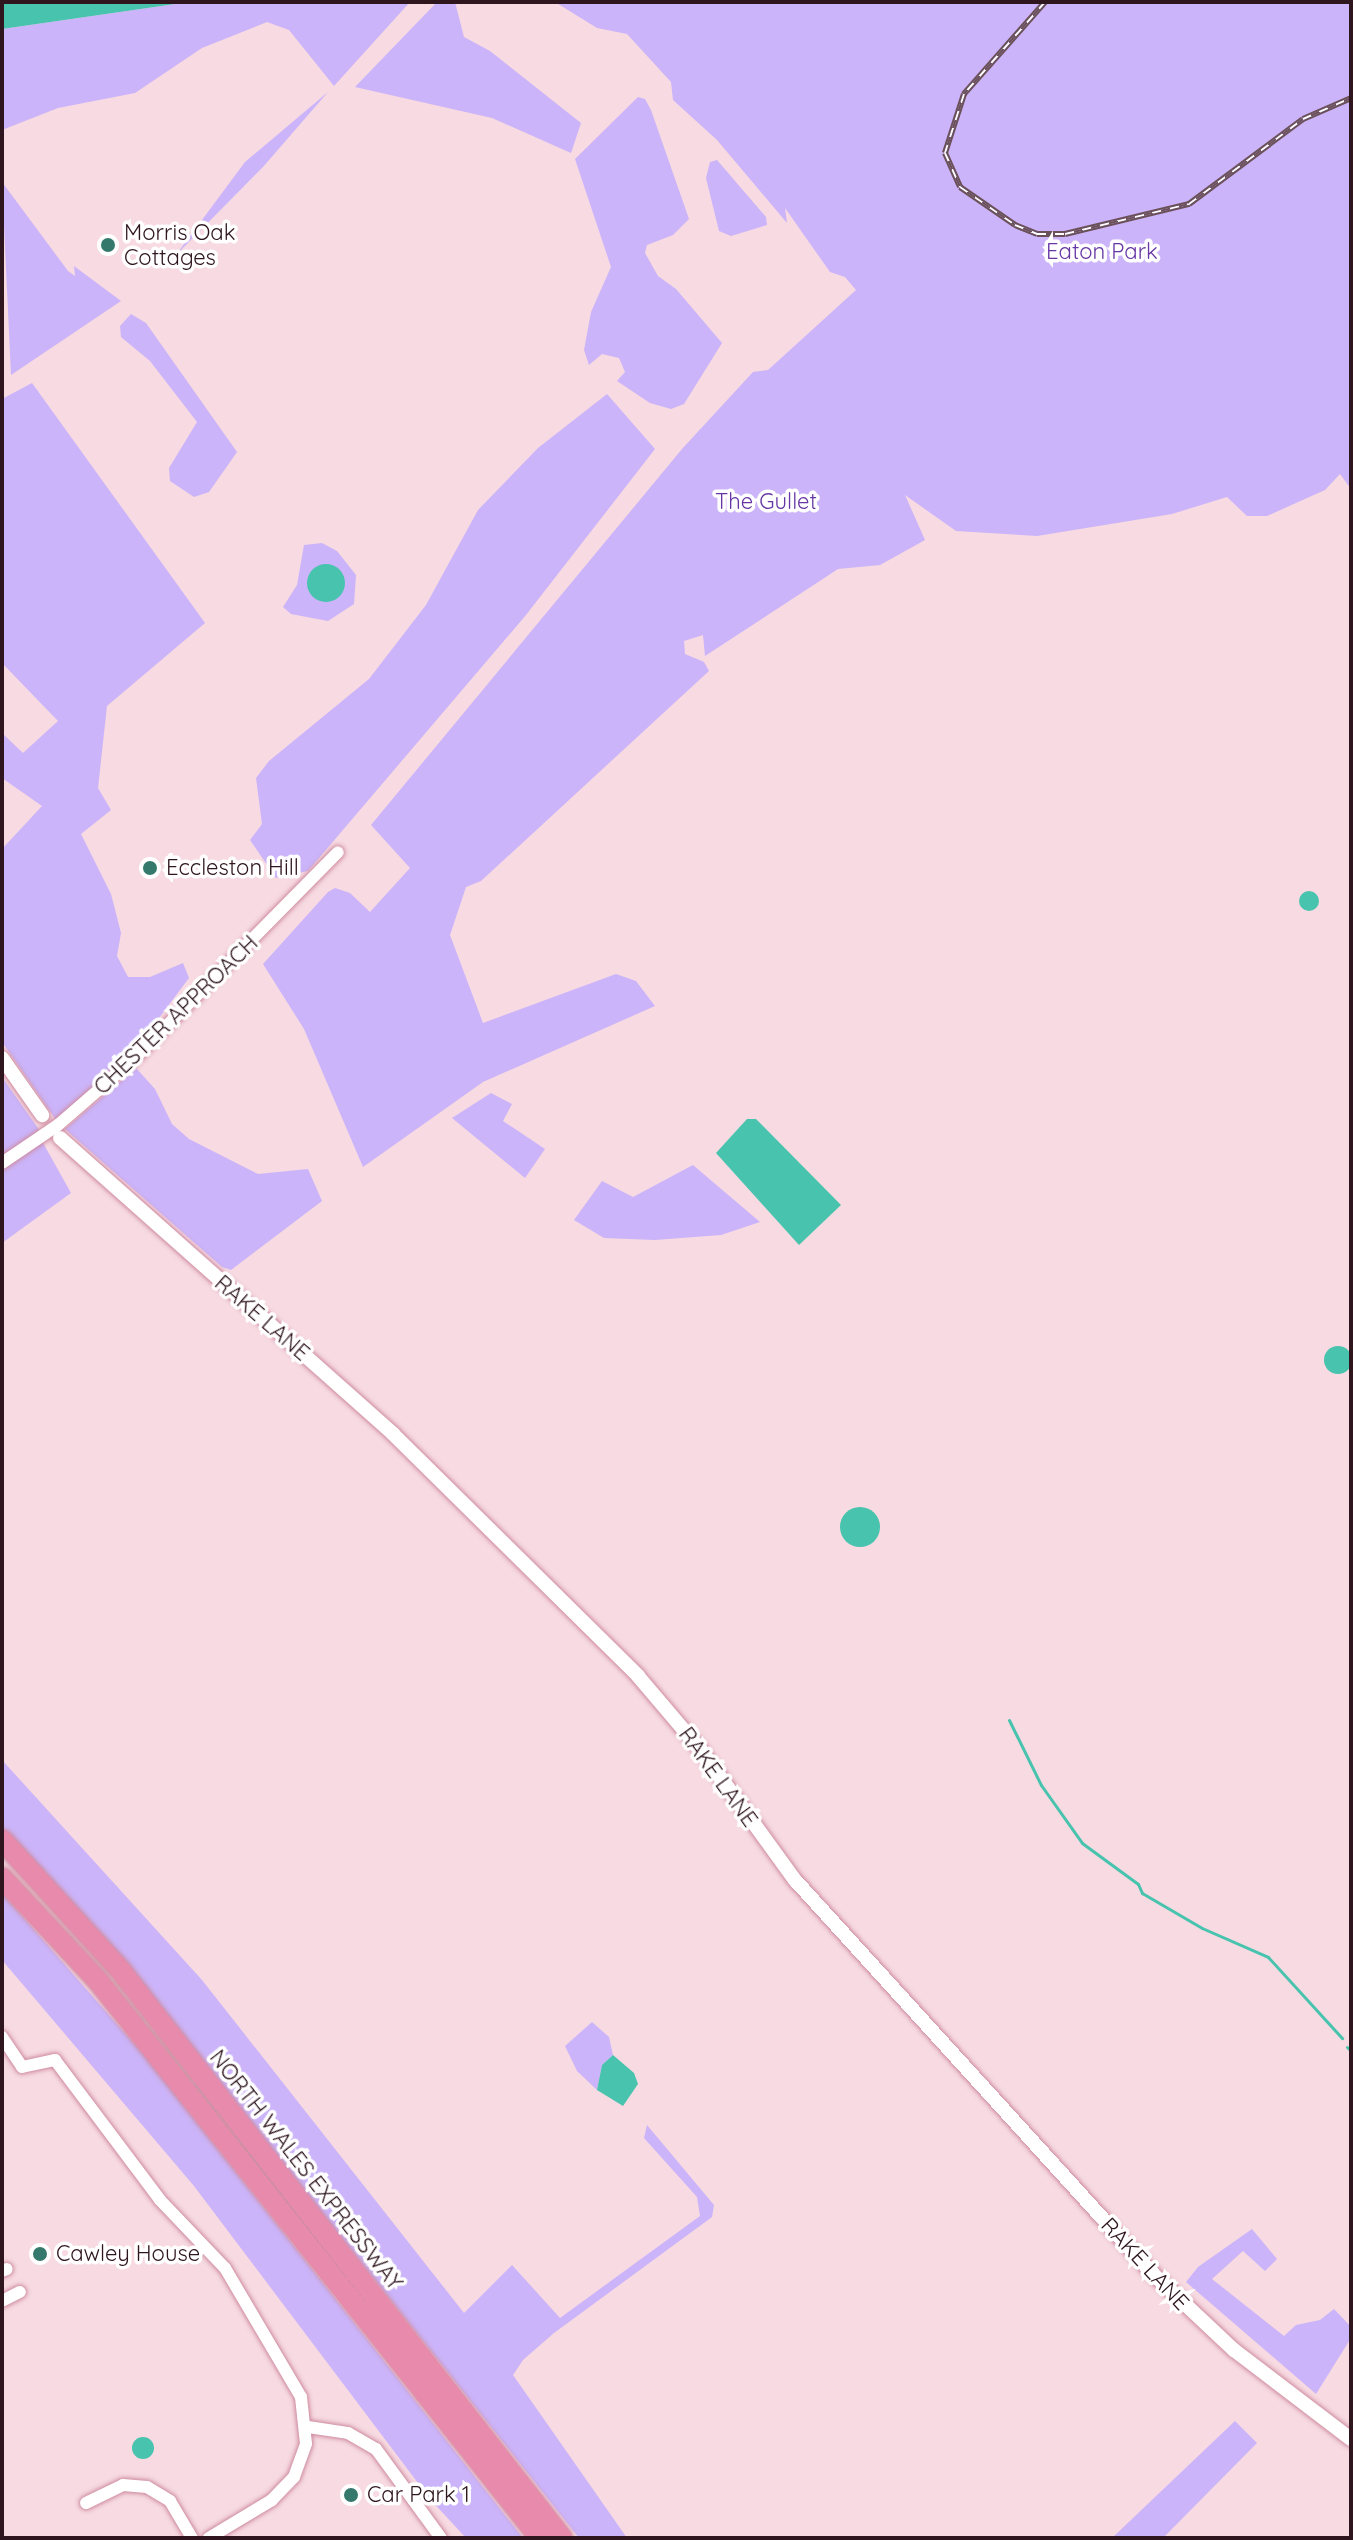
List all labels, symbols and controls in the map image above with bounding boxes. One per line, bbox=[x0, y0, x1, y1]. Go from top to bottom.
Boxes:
place label: Morris Oak Cottages bbox=[124, 219, 235, 270]
marker: Morris Oak Cottages bbox=[99, 236, 117, 254]
park label: Eaton Park bbox=[1046, 239, 1158, 265]
park label: The Gullet bbox=[715, 489, 817, 515]
place label: Eccleston Hill bbox=[166, 855, 299, 881]
marker: Eccleston Hill bbox=[141, 859, 159, 877]
street label: CHESTER APPROACH bbox=[89, 930, 263, 1100]
street label: RAKE LANE bbox=[209, 1270, 315, 1366]
street label: RAKE LANE bbox=[673, 1722, 763, 1832]
street label: NORTH WALES EXPRESSWAY bbox=[204, 2045, 408, 2295]
street label: RAKE LANE bbox=[1096, 2212, 1194, 2316]
place label: Cawley House bbox=[56, 2241, 200, 2267]
marker: Cawley House bbox=[31, 2245, 49, 2263]
place label: Car Park 1 bbox=[367, 2482, 470, 2508]
marker: Car Park 1 bbox=[342, 2486, 360, 2504]

